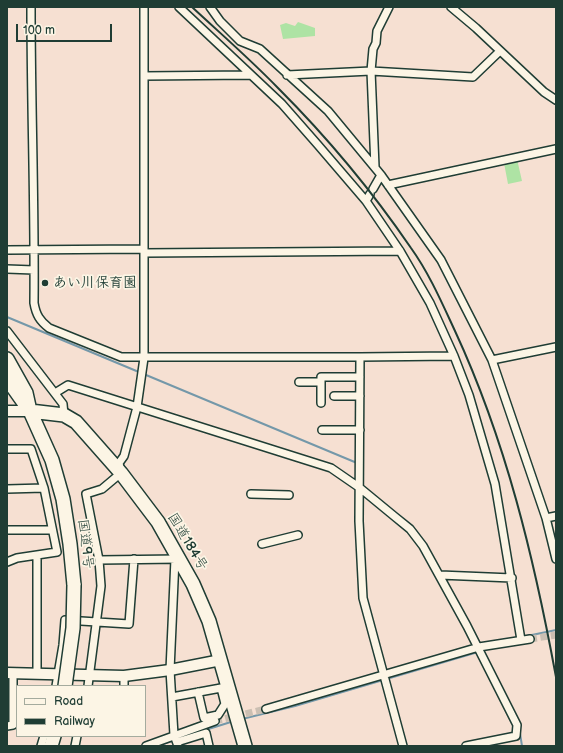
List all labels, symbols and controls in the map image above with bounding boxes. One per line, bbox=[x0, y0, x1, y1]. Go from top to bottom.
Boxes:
scale bar bbox=[18, 16, 114, 42]
text: 100 m bbox=[23, 23, 55, 38]
place label: あい川保育園 bbox=[53, 275, 137, 291]
marker: あい川保育園 bbox=[40, 278, 50, 288]
street label: 国道184号 bbox=[163, 510, 211, 574]
street label: 国道9号 bbox=[74, 518, 96, 570]
legend bbox=[16, 685, 146, 737]
text: Road bbox=[54, 694, 83, 709]
text: Railway bbox=[54, 714, 95, 729]

